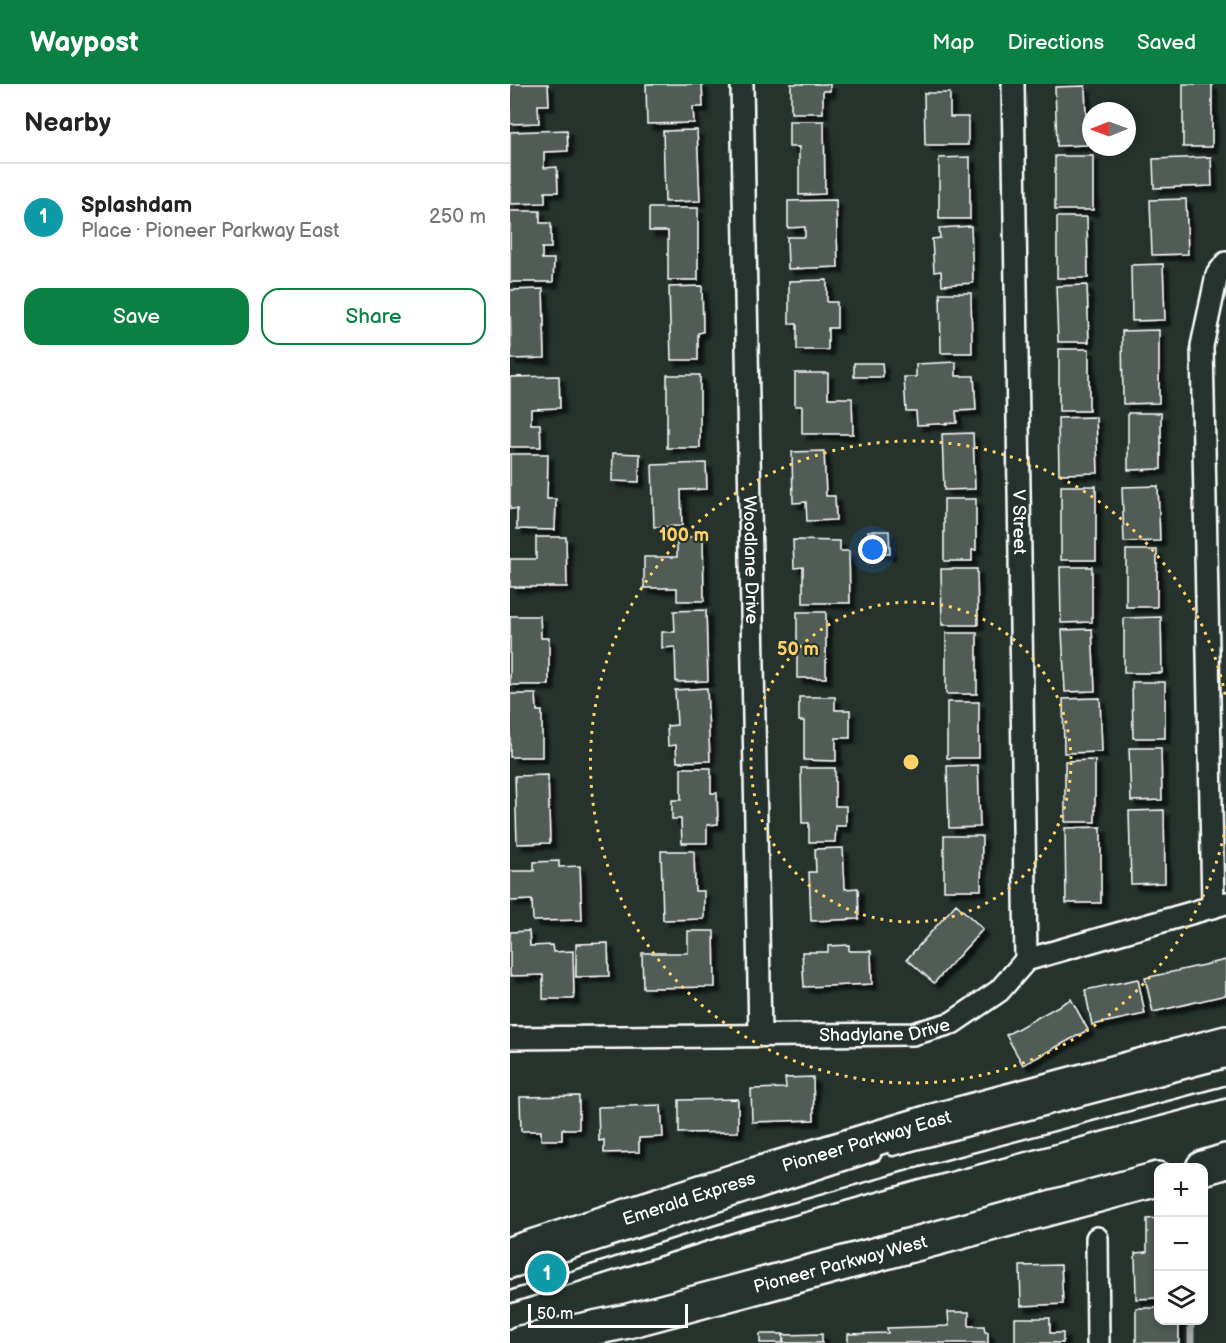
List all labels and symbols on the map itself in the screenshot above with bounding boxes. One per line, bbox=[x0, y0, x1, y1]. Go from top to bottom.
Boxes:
north arrow bbox=[1082, 102, 1136, 156]
street label: V Street bbox=[1009, 489, 1030, 555]
street label: Woodlane Drive bbox=[739, 496, 763, 625]
text: 100 m bbox=[659, 525, 709, 546]
your location bbox=[858, 535, 887, 564]
text: 50 m bbox=[777, 639, 819, 660]
centre of rings bbox=[901, 752, 921, 772]
street label: Shadylane Drive bbox=[819, 1014, 953, 1045]
street label: Pioneer Parkway East bbox=[780, 1106, 954, 1176]
street label: Emerald Express bbox=[620, 1168, 758, 1230]
street label: Pioneer Parkway West bbox=[751, 1231, 930, 1297]
pin: 1 bbox=[528, 1250, 567, 1296]
scale bar bbox=[528, 1301, 688, 1328]

